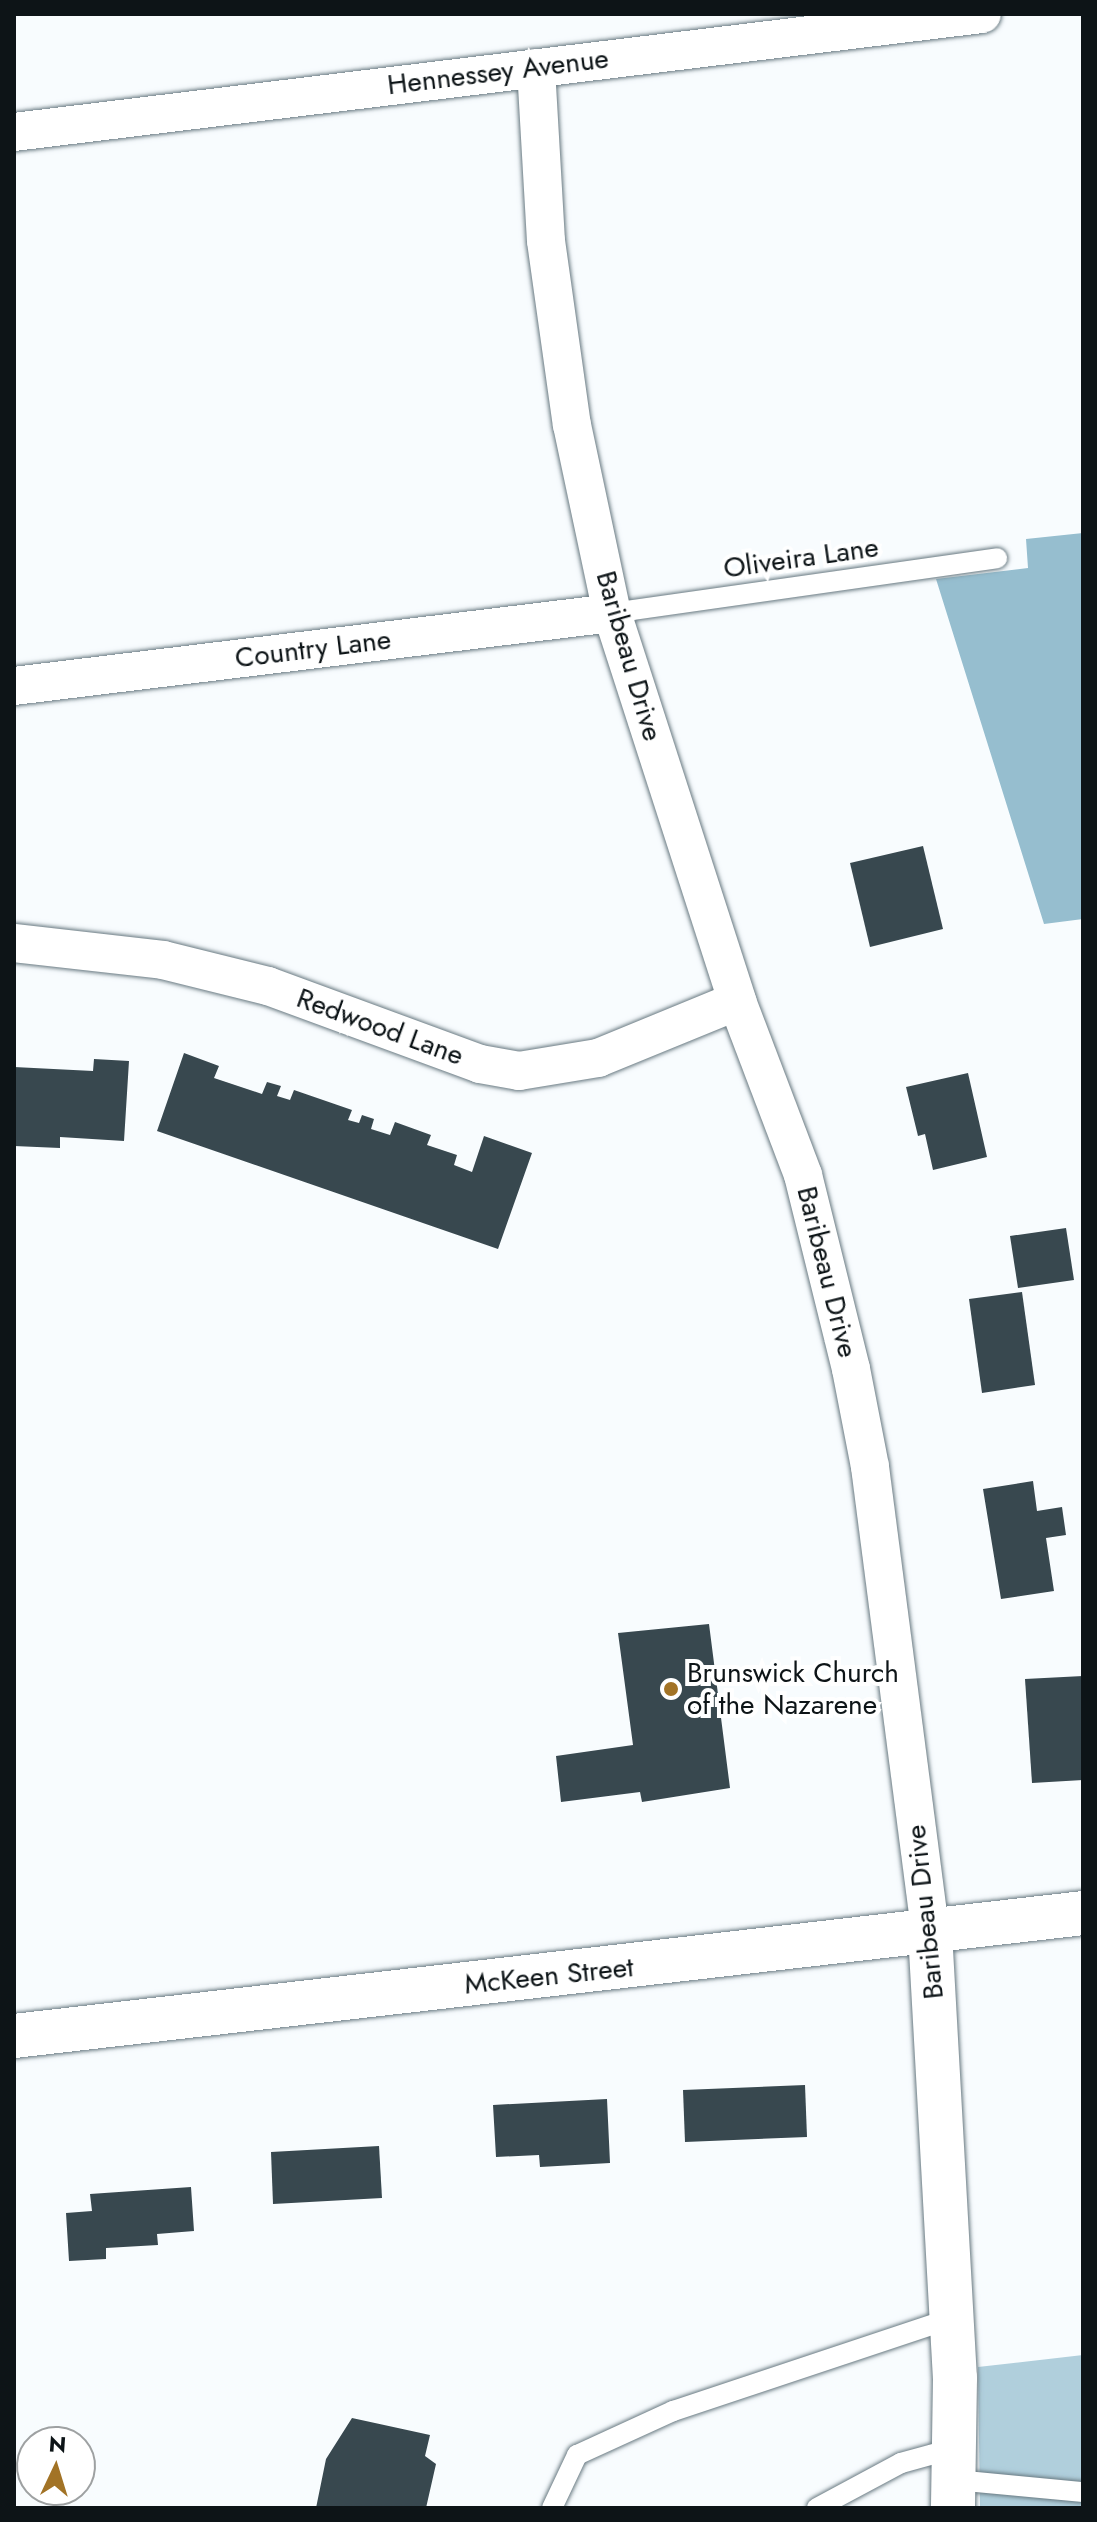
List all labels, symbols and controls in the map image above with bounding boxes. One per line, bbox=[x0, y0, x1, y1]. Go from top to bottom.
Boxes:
street label: Hennessey Avenue bbox=[385, 42, 611, 102]
street label: Oliveira Lane bbox=[721, 531, 881, 585]
street label: Baribeau Drive bbox=[589, 567, 669, 745]
street label: Country Lane bbox=[233, 623, 393, 675]
street label: Redwood Lane bbox=[292, 981, 468, 1073]
street label: Baribeau Drive bbox=[790, 1183, 864, 1361]
place label: Brunswick Church of the Nazarene bbox=[687, 1656, 899, 1722]
marker: Brunswick Church of the Nazarene bbox=[662, 1680, 680, 1698]
street label: Baribeau Drive bbox=[899, 1823, 951, 2001]
street label: McKeen Street bbox=[463, 1950, 635, 2002]
north arrow bbox=[16, 2426, 96, 2506]
text: N bbox=[48, 2427, 67, 2461]

